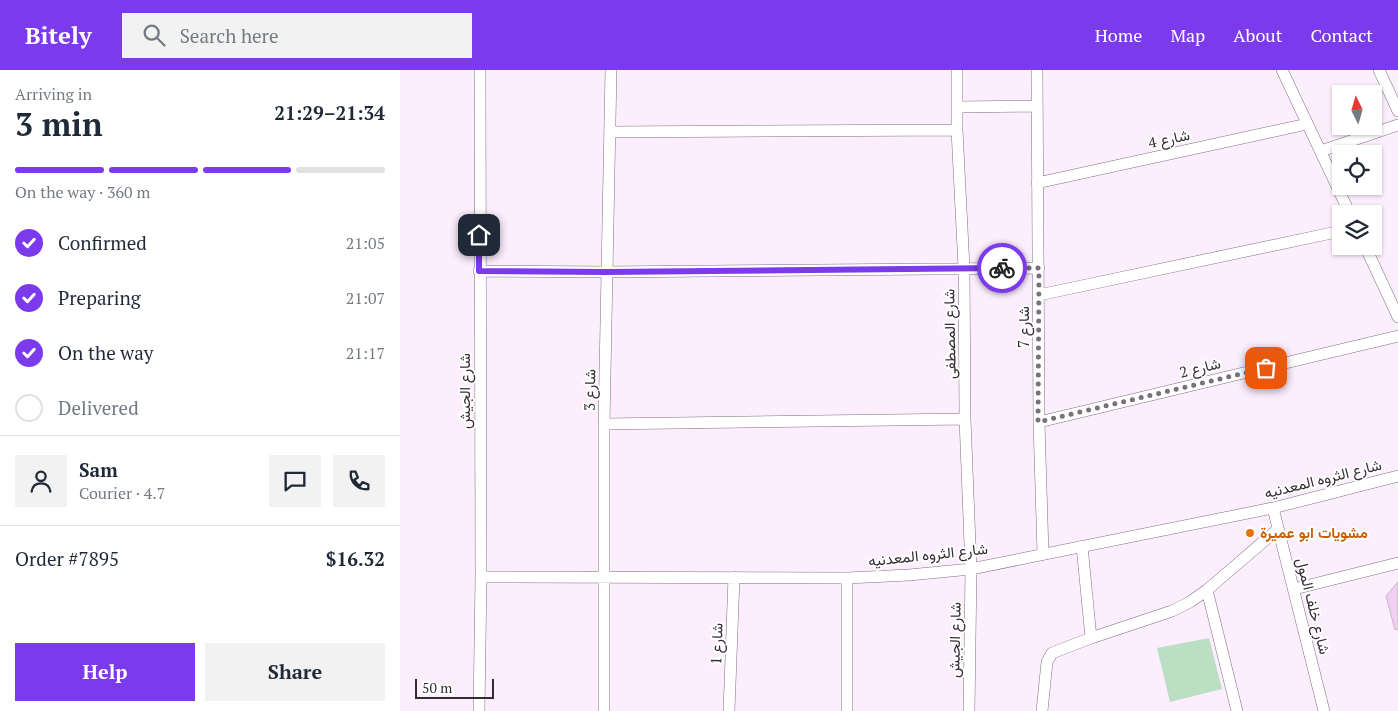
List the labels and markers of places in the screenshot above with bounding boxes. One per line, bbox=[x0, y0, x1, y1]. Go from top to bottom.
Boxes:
pin bbox=[458, 214, 500, 256]
pin bbox=[1245, 347, 1287, 389]
place label: مشويات ابو عميرة bbox=[1260, 522, 1368, 542]
marker: مشويات ابو عميرة bbox=[1244, 527, 1256, 539]

